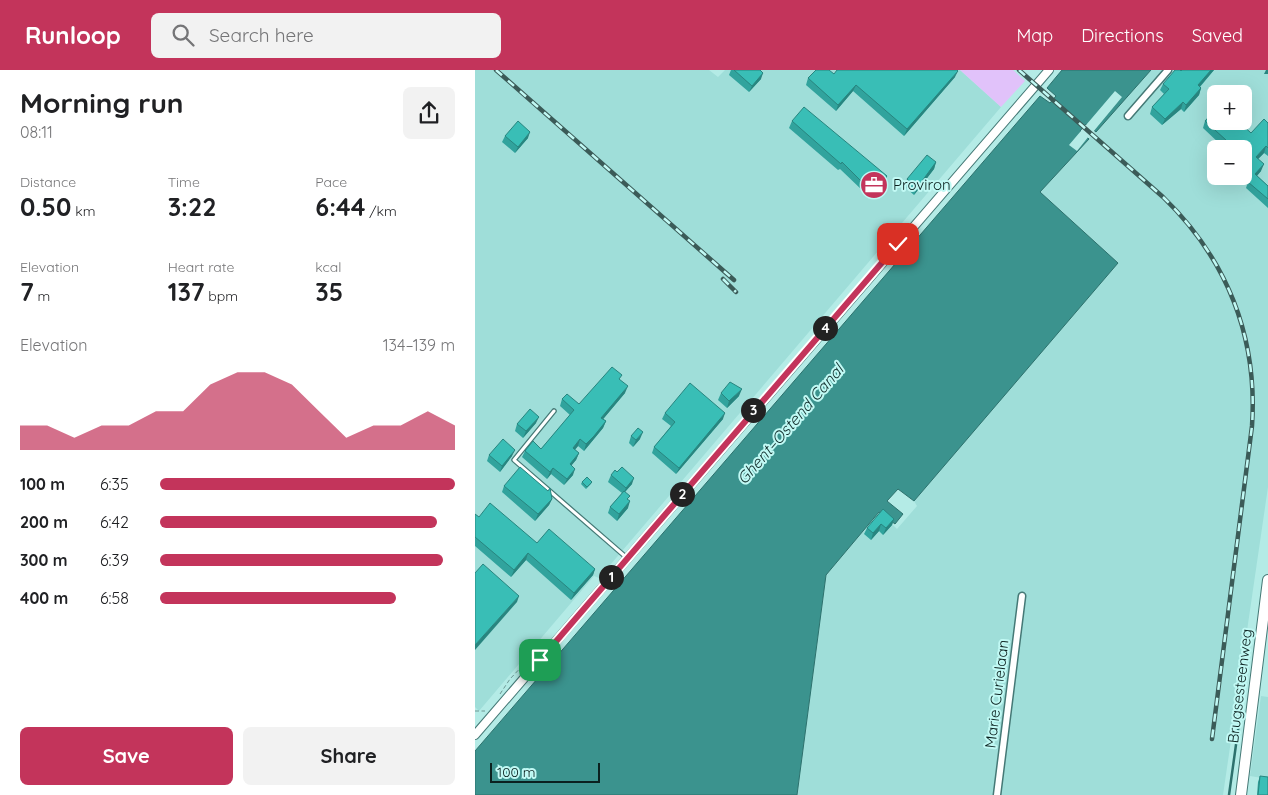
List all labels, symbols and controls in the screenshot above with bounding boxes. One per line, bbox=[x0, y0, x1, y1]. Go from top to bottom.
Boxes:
search box bbox=[151, 13, 501, 58]
text: Runloop bbox=[25, 20, 121, 50]
icon: search bbox=[169, 21, 197, 49]
text: Search here bbox=[209, 23, 314, 47]
text: Map bbox=[1016, 24, 1053, 47]
text: Directions bbox=[1081, 24, 1164, 47]
text: Saved bbox=[1192, 24, 1243, 47]
text: Morning run bbox=[20, 85, 184, 120]
map controls bbox=[1207, 85, 1252, 185]
button: + bbox=[1207, 85, 1252, 130]
button: share bbox=[403, 87, 455, 139]
text: 08:11 bbox=[20, 122, 53, 142]
button: − bbox=[1207, 140, 1252, 185]
office icon: Proviron bbox=[859, 170, 889, 200]
text: Distance bbox=[20, 173, 76, 191]
text: Time bbox=[168, 173, 200, 191]
text: Pace bbox=[315, 173, 347, 191]
place label: Proviron bbox=[893, 175, 951, 194]
text: 0.50 bbox=[20, 191, 71, 222]
text: 3:22 bbox=[168, 191, 216, 222]
text: 6:44 bbox=[315, 191, 365, 222]
text: km bbox=[71, 202, 95, 220]
text: /km bbox=[365, 202, 397, 220]
pin bbox=[877, 223, 919, 265]
icon: check bbox=[884, 230, 912, 258]
text: Elevation bbox=[20, 258, 79, 276]
text: Heart rate bbox=[168, 258, 234, 276]
text: kcal bbox=[315, 258, 341, 276]
text: 7 bbox=[20, 276, 34, 307]
text: 137 bbox=[168, 276, 205, 307]
text: 35 bbox=[315, 276, 343, 307]
text: m bbox=[34, 287, 50, 305]
text: bpm bbox=[205, 287, 238, 305]
pin: 4 bbox=[813, 316, 837, 340]
text: 4 bbox=[821, 319, 830, 337]
text: Elevation bbox=[20, 335, 87, 355]
text: 134–139 m bbox=[383, 335, 455, 355]
water label: Ghent–Ostend Canal bbox=[732, 358, 849, 488]
pin: 3 bbox=[741, 398, 765, 422]
text: 3 bbox=[750, 401, 757, 419]
text: 100 m bbox=[20, 474, 65, 494]
text: 6:35 bbox=[100, 474, 129, 494]
pin: 2 bbox=[669, 482, 695, 506]
text: 2 bbox=[679, 485, 686, 503]
text: 200 m bbox=[20, 512, 68, 532]
text: 6:42 bbox=[100, 512, 129, 532]
text: 300 m bbox=[20, 550, 67, 570]
text: 6:39 bbox=[100, 550, 129, 570]
pin: 1 bbox=[599, 564, 623, 590]
text: 1 bbox=[609, 568, 614, 586]
text: 400 m bbox=[20, 588, 68, 608]
text: 6:58 bbox=[100, 588, 129, 608]
street label: Brugsesteenweg bbox=[1223, 628, 1256, 744]
pin bbox=[519, 639, 561, 681]
street label: Marie Curielaan bbox=[980, 639, 1013, 749]
icon: arrive bbox=[526, 646, 554, 674]
button: Save bbox=[20, 727, 233, 785]
button: Share bbox=[243, 727, 455, 785]
scale bar bbox=[490, 760, 600, 783]
text: 100 m bbox=[497, 763, 535, 781]

